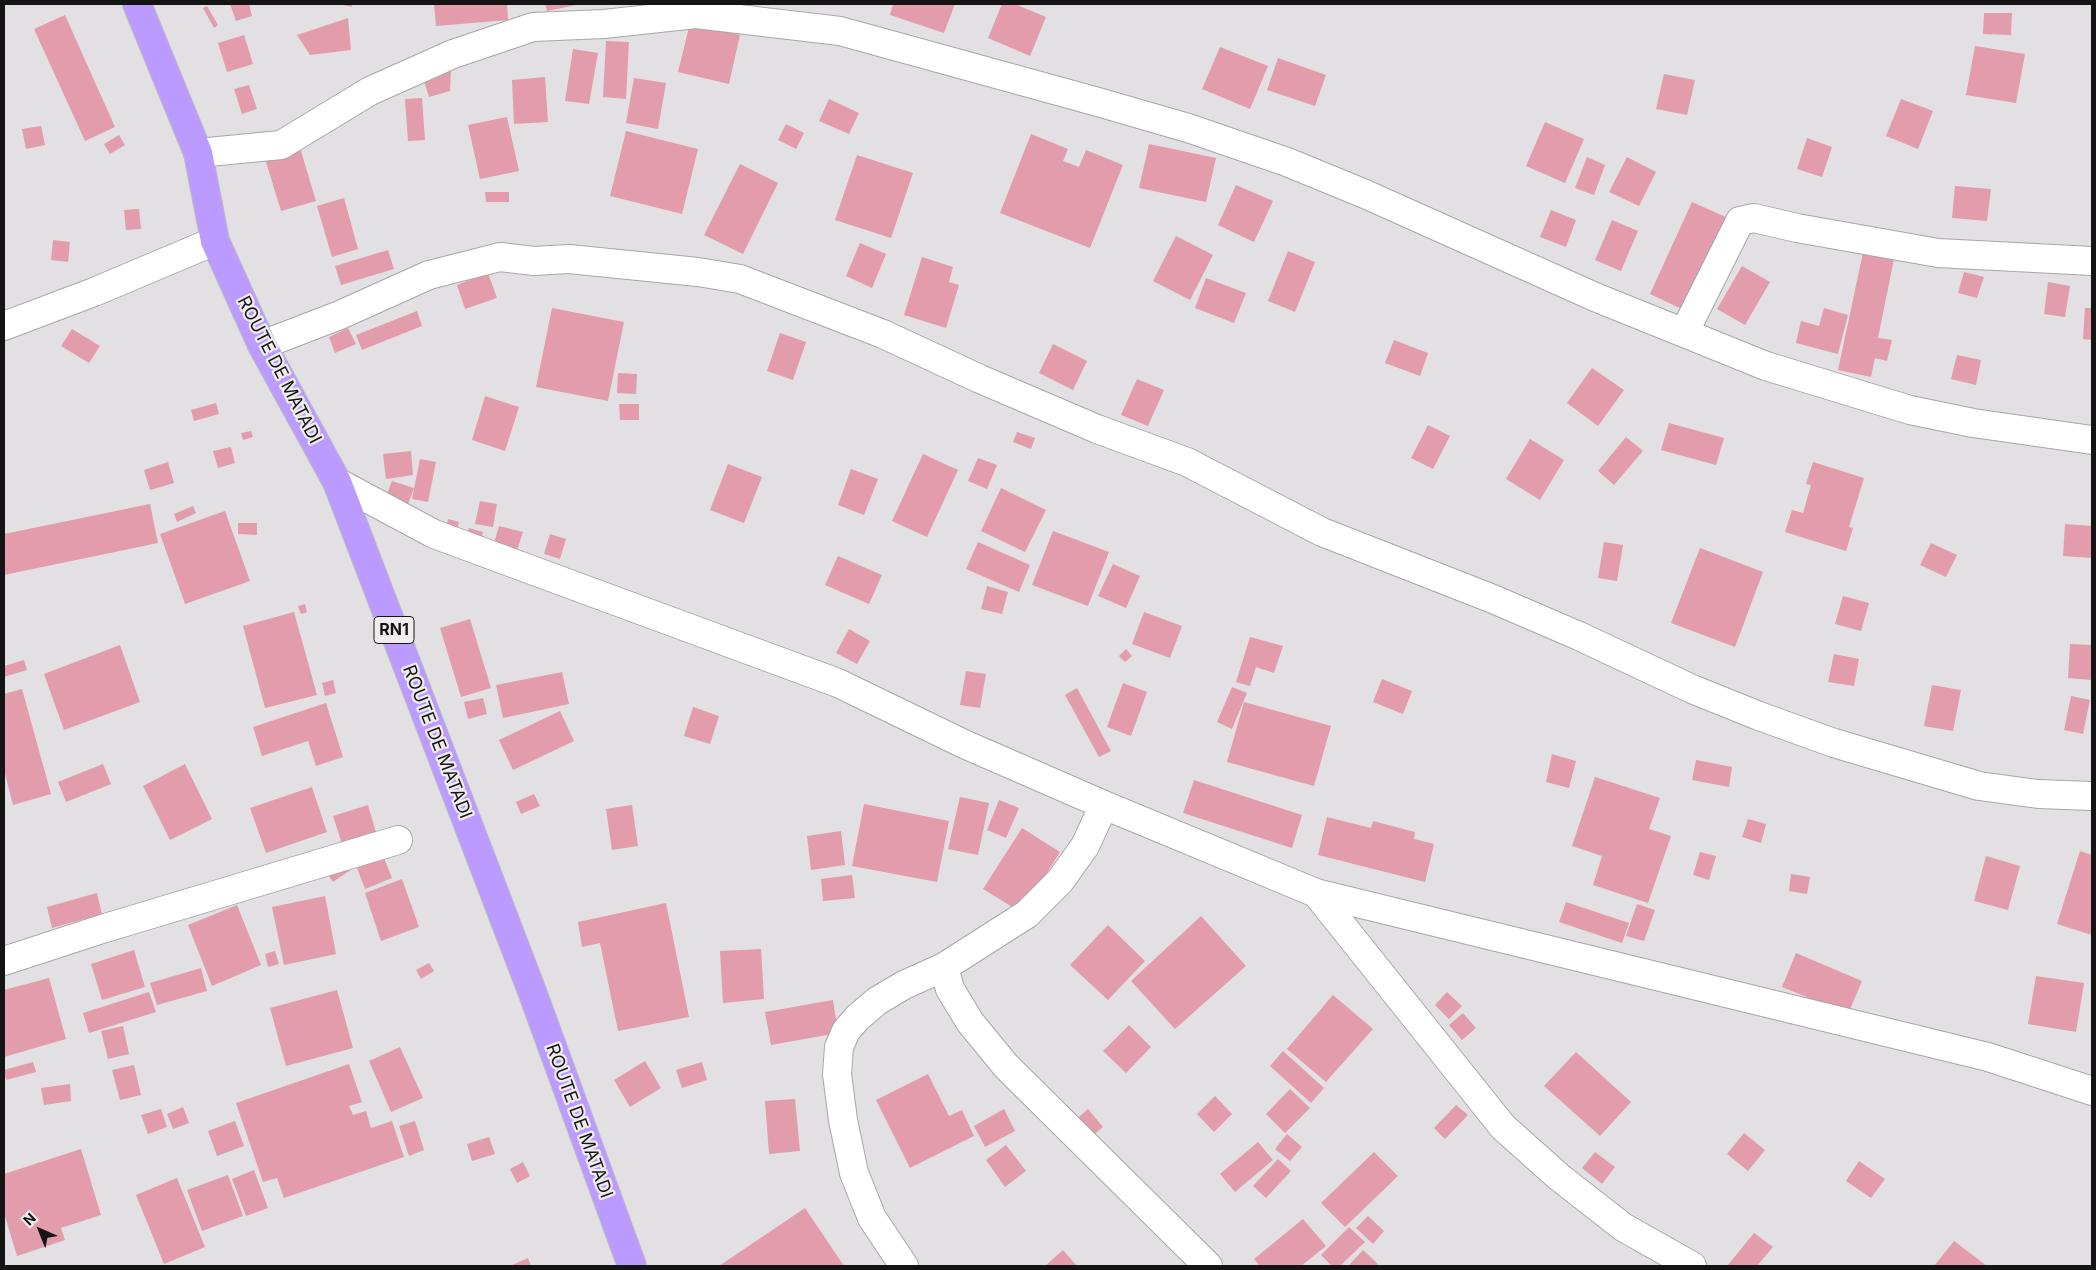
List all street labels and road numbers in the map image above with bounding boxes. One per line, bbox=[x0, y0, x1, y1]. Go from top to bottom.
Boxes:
street label: ROUTE DE MATADI bbox=[232, 293, 326, 447]
road number: RN1 bbox=[374, 616, 414, 644]
street label: ROUTE DE MATADI bbox=[398, 662, 476, 822]
street label: ROUTE DE MATADI bbox=[541, 1041, 617, 1201]

